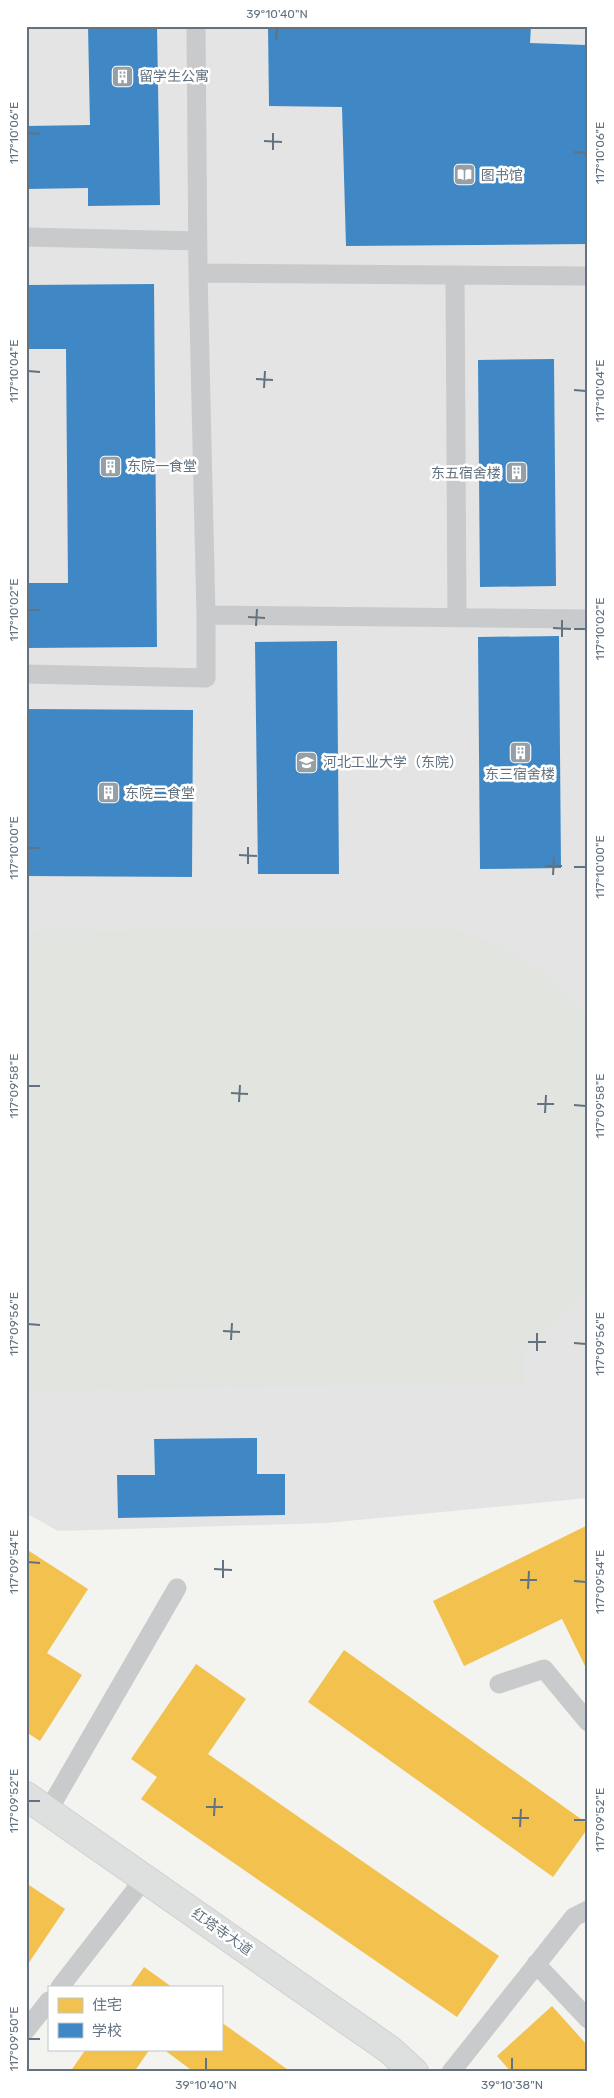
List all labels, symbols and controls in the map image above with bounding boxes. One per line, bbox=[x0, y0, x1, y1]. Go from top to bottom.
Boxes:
text: 39°10'40"N bbox=[246, 7, 308, 21]
building icon: 留学生公寓 bbox=[111, 64, 135, 88]
place label: 留学生公寓 bbox=[139, 68, 209, 85]
text: 117°10'06"E bbox=[7, 102, 21, 164]
text: 117°10'06"E bbox=[593, 122, 607, 184]
library icon: 图书馆 bbox=[453, 163, 477, 187]
place label: 图书馆 bbox=[481, 167, 523, 184]
text: 117°10'04"E bbox=[7, 339, 21, 403]
text: 117°10'04"E bbox=[593, 359, 607, 423]
building icon: 东院一食堂 bbox=[99, 454, 123, 478]
place label: 东院一食堂 bbox=[127, 458, 197, 475]
building icon: 东五宿舍楼 bbox=[505, 461, 529, 485]
place label: 东五宿舍楼 bbox=[431, 465, 501, 482]
text: 117°10'02"E bbox=[7, 579, 21, 641]
text: 117°10'02"E bbox=[593, 598, 607, 660]
building icon: 东三宿舍楼 bbox=[508, 740, 532, 764]
school or university icon: 河北工业大学（东院） bbox=[295, 750, 319, 774]
place label: 河北工业大学（东院） bbox=[323, 754, 463, 771]
place label: 东三宿舍楼 bbox=[485, 766, 555, 783]
building icon: 东院二食堂 bbox=[97, 781, 121, 805]
place label: 东院二食堂 bbox=[125, 785, 195, 802]
text: 117°10'00"E bbox=[7, 816, 21, 880]
text: 117°10'00"E bbox=[593, 835, 607, 899]
text: 117°09'58"E bbox=[7, 1054, 21, 1118]
text: 117°09'58"E bbox=[593, 1074, 607, 1138]
text: 117°09'56"E bbox=[7, 1292, 21, 1356]
text: 117°09'56"E bbox=[593, 1312, 607, 1376]
text: 117°09'54"E bbox=[7, 1530, 21, 1594]
text: 117°09'54"E bbox=[593, 1550, 607, 1614]
text: 117°09'52"E bbox=[7, 1769, 21, 1833]
text: 117°09'52"E bbox=[593, 1788, 607, 1852]
street label: 红塔寺大道 bbox=[188, 1905, 256, 1959]
legend bbox=[48, 1986, 222, 2050]
text: 住宅 bbox=[92, 1996, 122, 2014]
text: 117°09'50"E bbox=[7, 2007, 21, 2071]
text: 学校 bbox=[92, 2022, 122, 2040]
text: 39°10'40"N bbox=[175, 2078, 237, 2092]
text: 39°10'38"N bbox=[481, 2078, 543, 2092]

